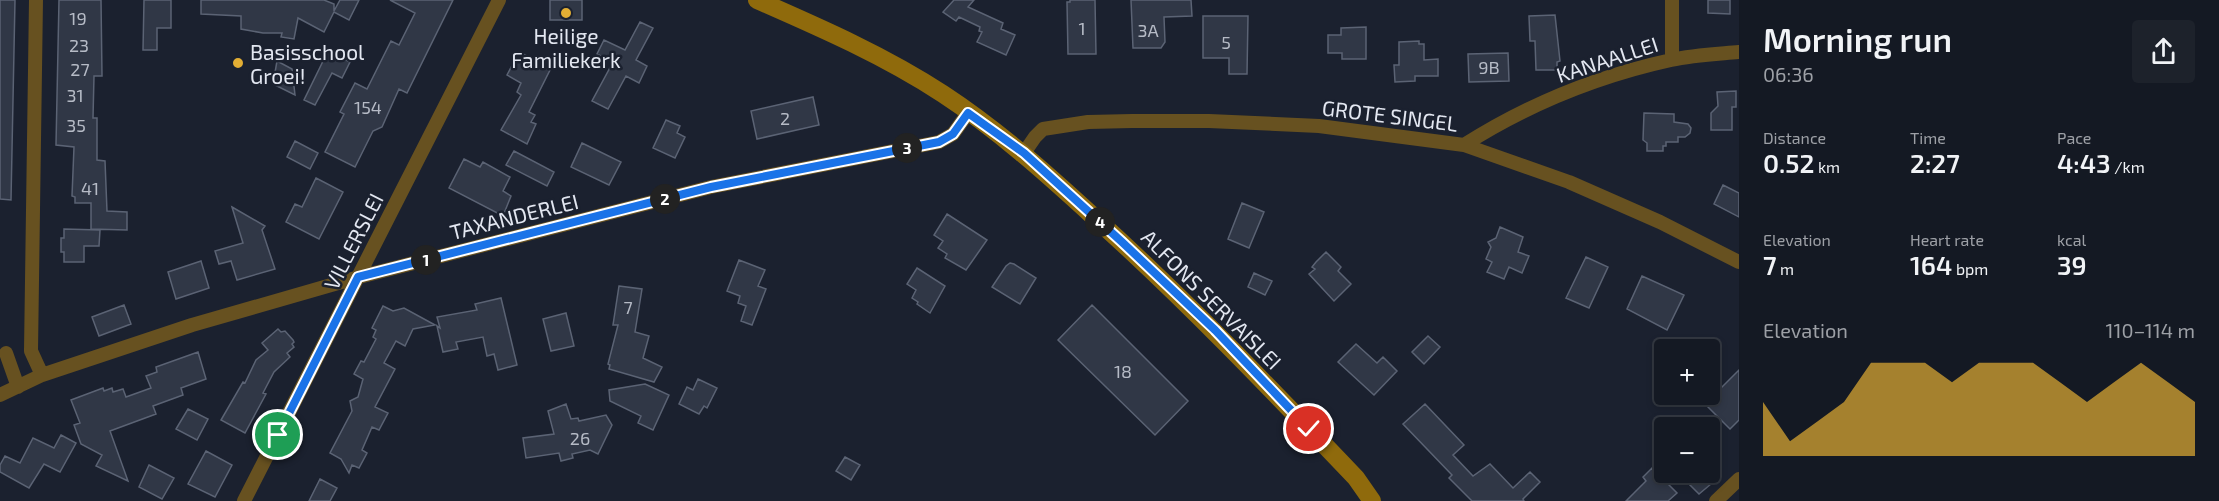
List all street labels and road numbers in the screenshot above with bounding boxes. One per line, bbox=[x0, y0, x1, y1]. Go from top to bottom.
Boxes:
street label: KANAALLEI bbox=[1553, 31, 1661, 87]
street label: GROTE SINGEL bbox=[1321, 94, 1459, 136]
street label: TAXANDERLEI bbox=[447, 188, 581, 244]
street label: VILLERSLEI bbox=[318, 189, 388, 293]
street label: ALFONS SERVAISLEI bbox=[1137, 224, 1287, 374]

